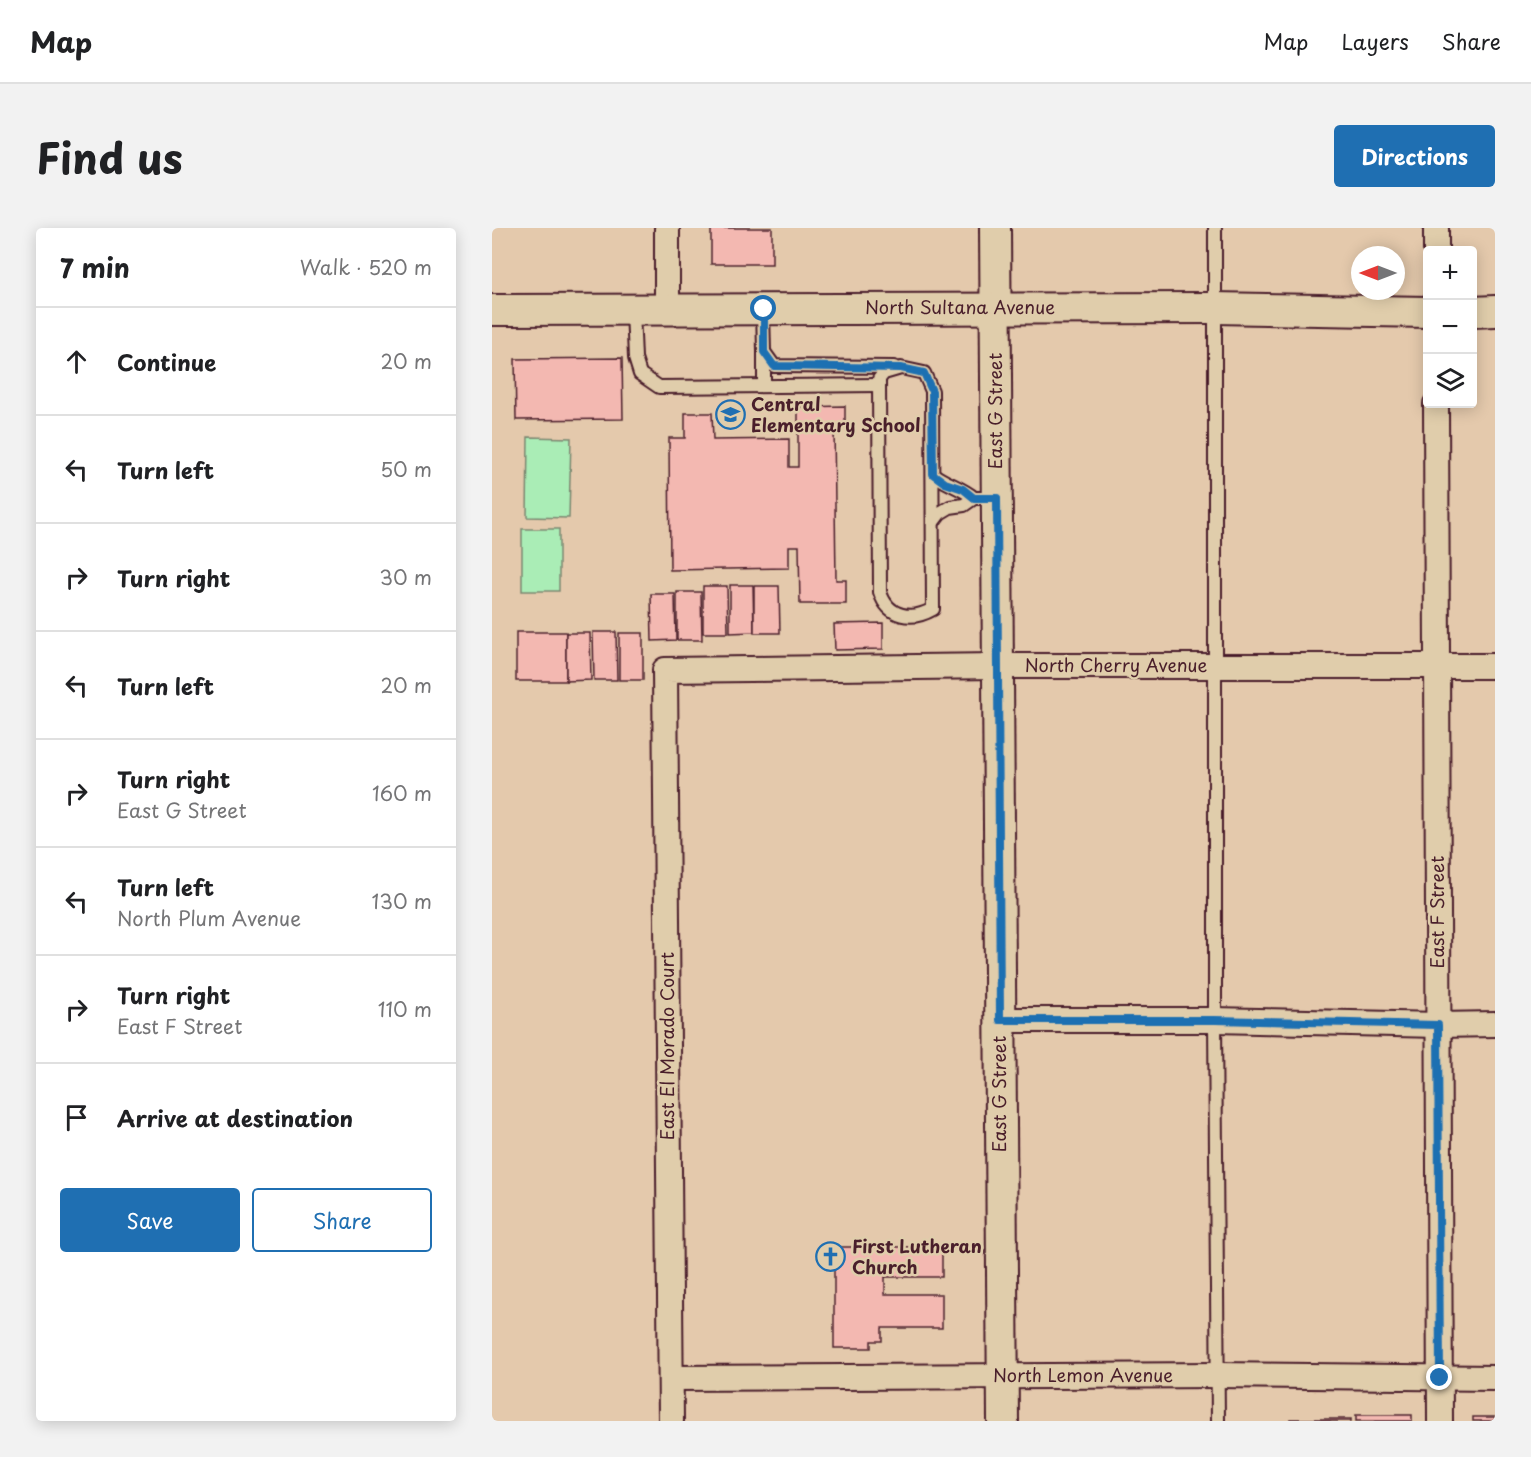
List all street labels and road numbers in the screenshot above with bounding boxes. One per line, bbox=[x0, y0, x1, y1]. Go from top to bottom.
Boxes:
street label: North Sultana Avenue bbox=[865, 293, 1055, 320]
street label: East G Street bbox=[981, 353, 1008, 469]
street label: North Cherry Avenue bbox=[1025, 651, 1208, 678]
street label: East F Street bbox=[1423, 856, 1450, 968]
street label: East El Morado Court bbox=[653, 952, 680, 1140]
street label: East G Street bbox=[985, 1036, 1012, 1152]
street label: North Lemon Avenue bbox=[993, 1361, 1173, 1388]

